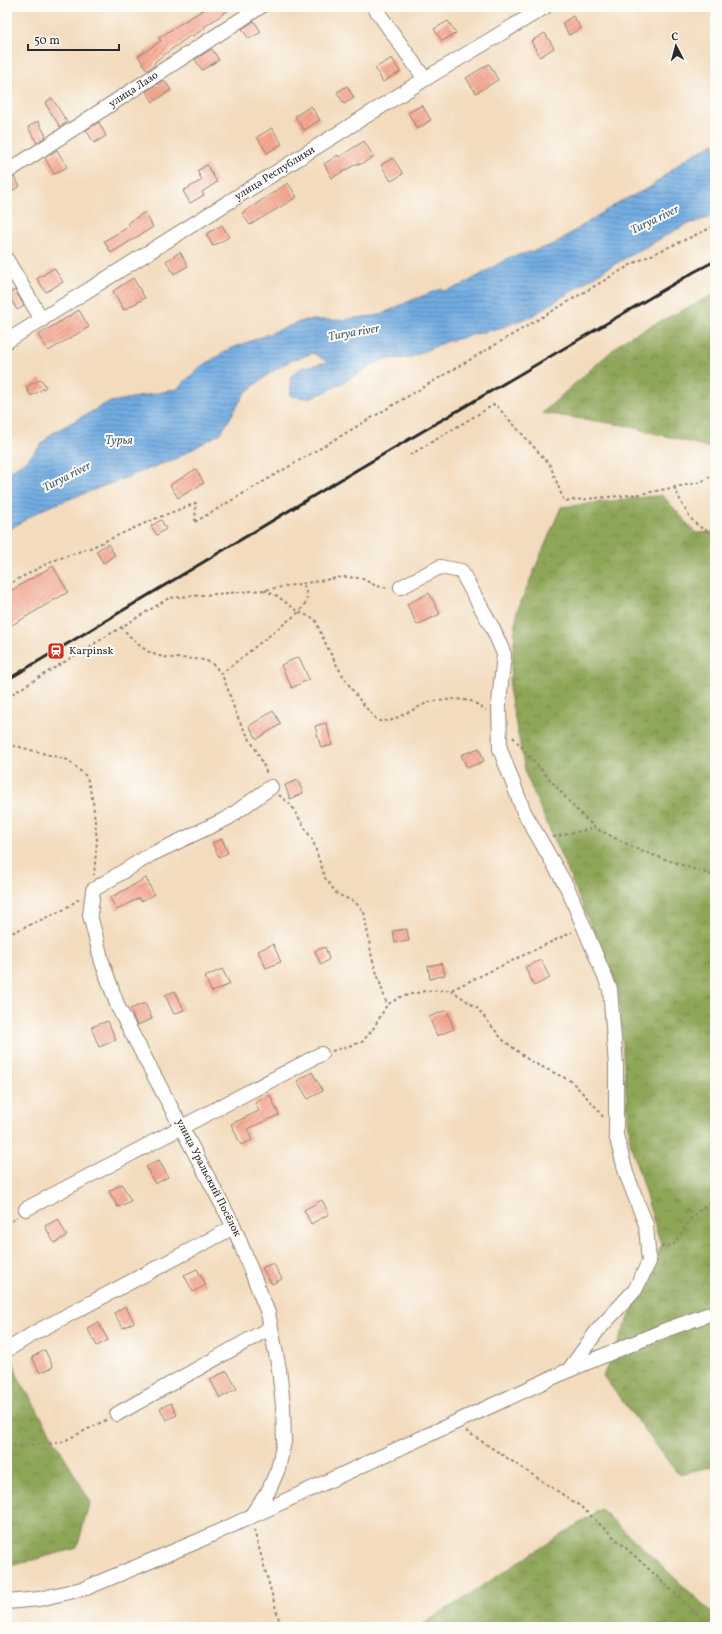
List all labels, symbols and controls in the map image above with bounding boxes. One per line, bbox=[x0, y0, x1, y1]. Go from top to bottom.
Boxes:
scale bar bbox=[28, 26, 119, 52]
north arrow bbox=[656, 26, 696, 66]
text: С bbox=[671, 30, 679, 45]
text: 50 m bbox=[34, 33, 60, 49]
street label: улица Лазо bbox=[106, 68, 161, 111]
street label: улица Республики bbox=[232, 142, 318, 204]
water label: Turya river bbox=[628, 201, 682, 239]
water label: Turya river bbox=[327, 321, 381, 345]
water label: Турья bbox=[105, 433, 133, 449]
water label: Turya river bbox=[40, 458, 94, 496]
station icon: Karpinsk bbox=[46, 641, 66, 661]
place label: Karpinsk bbox=[69, 644, 113, 659]
street label: улица Уральский Посёлок bbox=[172, 1116, 244, 1240]

